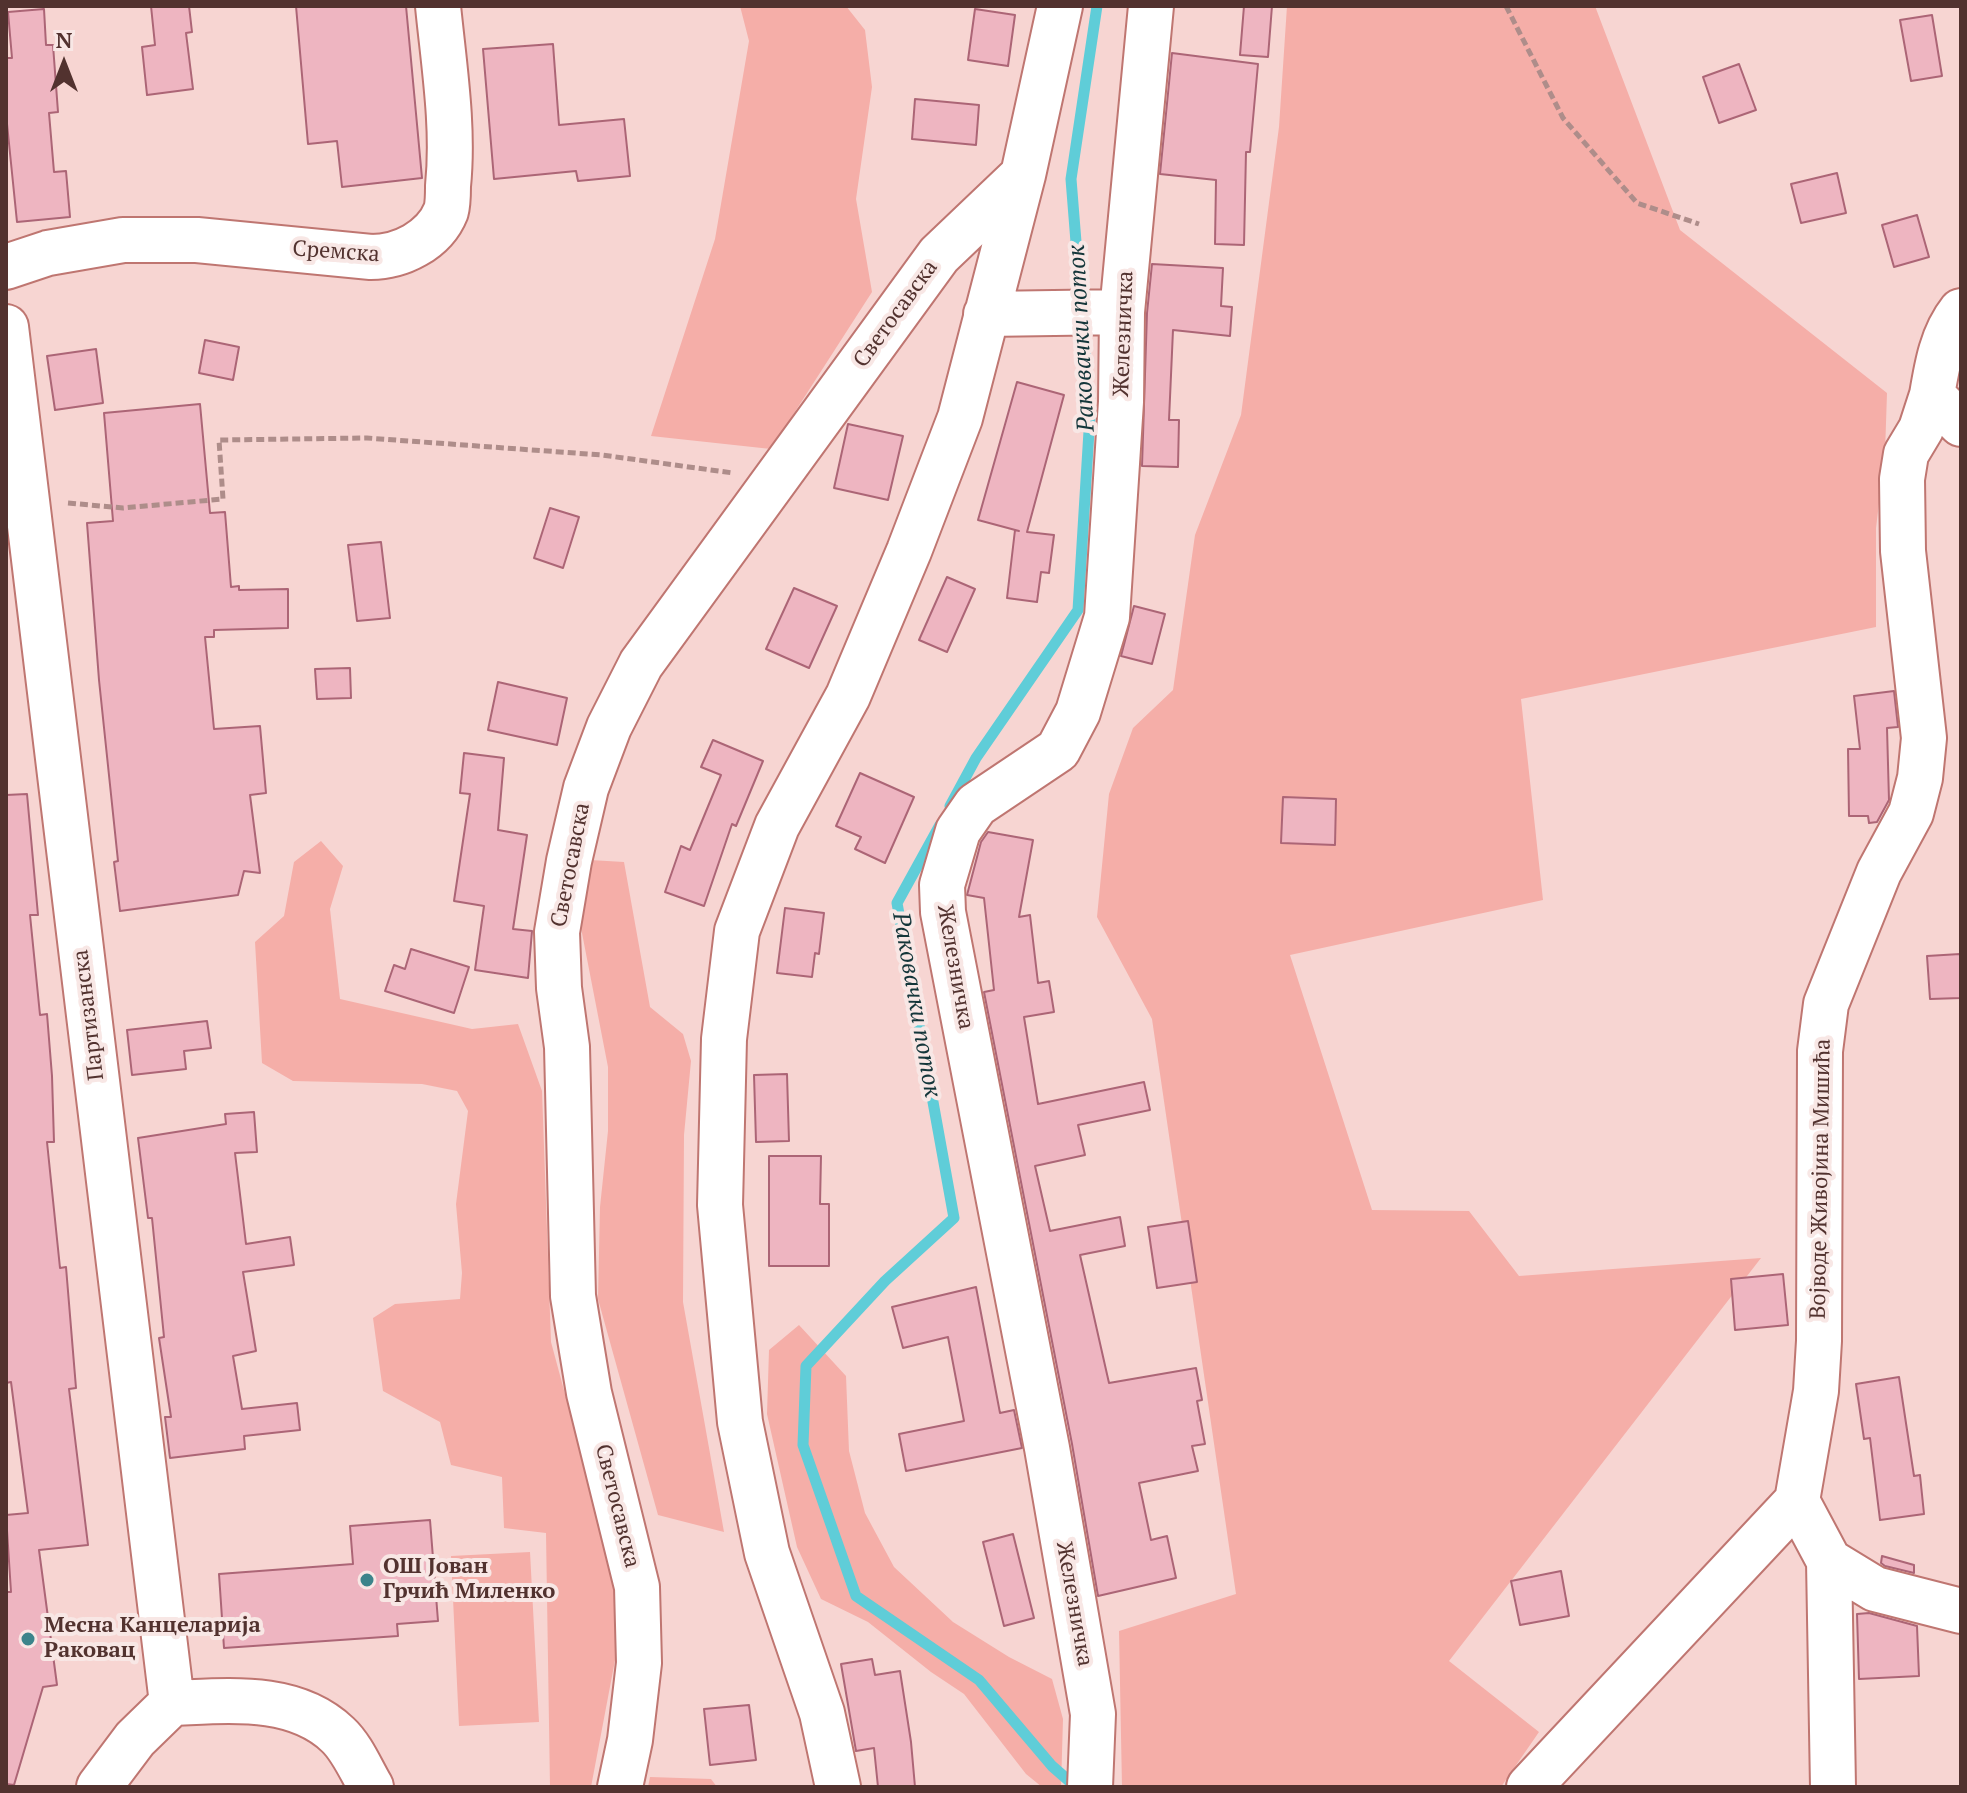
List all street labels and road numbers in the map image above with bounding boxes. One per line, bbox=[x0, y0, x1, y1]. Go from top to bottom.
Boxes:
street label: Сремска bbox=[292, 236, 380, 268]
street label: Светосавска bbox=[848, 255, 944, 373]
street label: Железничка bbox=[1109, 270, 1139, 398]
street label: Светосавска bbox=[546, 801, 596, 929]
street label: Железничка bbox=[931, 902, 979, 1032]
street label: Партизанска bbox=[68, 948, 110, 1082]
street label: Војводе Живојина Мишића bbox=[1805, 1039, 1837, 1319]
street label: Светосавска bbox=[589, 1442, 645, 1570]
street label: Железничка bbox=[1050, 1539, 1098, 1669]

